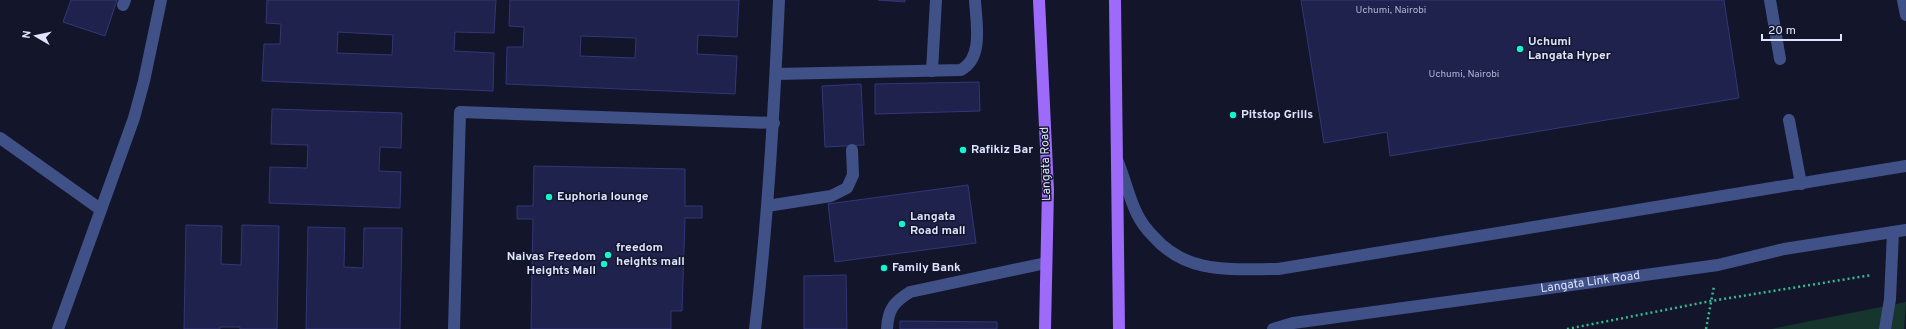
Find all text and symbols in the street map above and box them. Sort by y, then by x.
house number: Uchumi, Nairobi [1356,4,1426,17]
north arrow [16,16,56,56]
scale bar [1762,16,1841,42]
text: 20 m [1768,23,1796,39]
text: N [20,30,35,40]
place label: Uchumi Langata Hyper [1528,34,1611,64]
marker: Uchumi Langata Hyper [1515,44,1525,54]
house number: Uchumi, Nairobi [1429,68,1499,81]
place label: Pitstop Grills [1241,107,1313,123]
marker: Pitstop Grills [1228,110,1238,120]
street label: Langata Road [1037,127,1055,201]
place label: Rafikiz Bar [971,142,1033,158]
marker: Rafikiz Bar [958,145,968,155]
place label: Euphoria lounge [557,189,649,205]
marker: Euphoria lounge [544,192,554,202]
place label: Langata Road mall [910,209,966,239]
marker: Langata Road mall [897,219,907,229]
place label: freedom heights mall [616,240,685,270]
place label: Naivas Freedom Heights Mall [507,249,596,279]
marker: freedom heights mall [603,250,613,260]
marker: Naivas Freedom Heights Mall [599,259,609,269]
place label: Family Bank [892,260,961,276]
marker: Family Bank [879,263,889,273]
street label: Langata Link Road [1540,268,1641,297]

